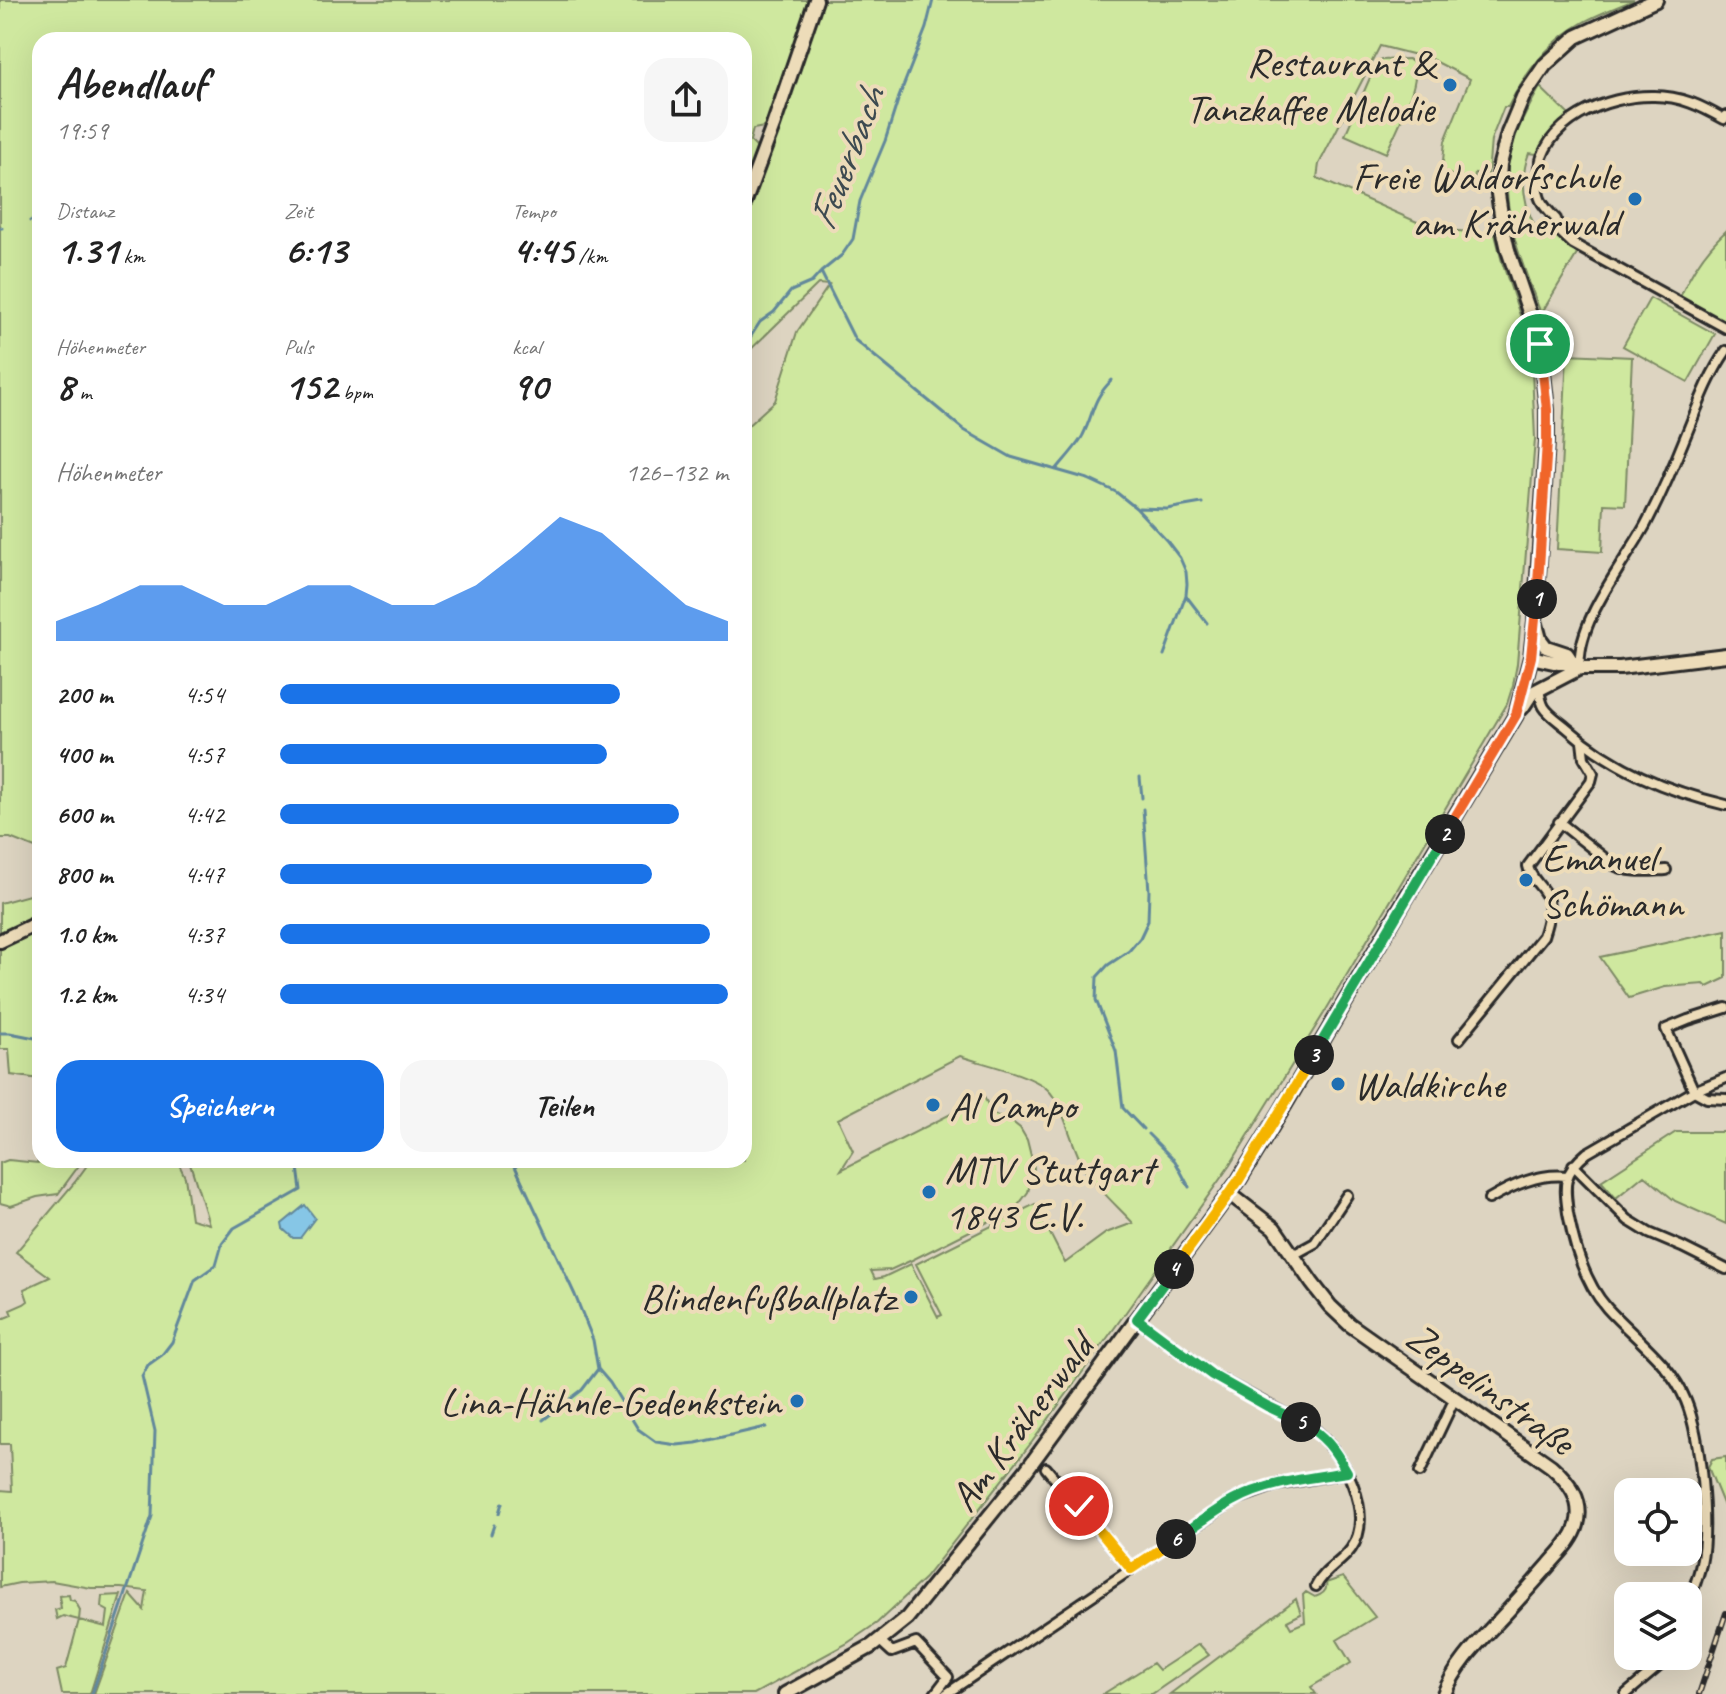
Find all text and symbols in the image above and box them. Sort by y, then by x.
place label: Restaurant & Tanzkaffee Melodie [1186,38,1438,134]
text: Abendlauf [56,56,206,111]
button: share [644,58,728,142]
marker: Restaurant & Tanzkaffee Melodie [1441,76,1459,94]
water label: Feuerbach [795,77,899,237]
text: 19:59 [56,114,108,147]
place label: Freie Waldorfschule am Kräherwald [1353,152,1625,248]
marker: Freie Waldorfschule am Kräherwald [1626,190,1644,208]
text: Distanz [56,197,114,225]
text: Zeit [284,197,313,225]
text: Tempo [512,197,556,225]
text: 1.31 [56,225,118,275]
text: 6:13 [284,225,347,275]
text: 4:45 [512,225,573,275]
text: km [118,242,145,270]
text: /km [573,242,607,270]
pin [1506,310,1574,378]
icon: arrive [1518,322,1562,366]
text: Höhenmeter [56,333,145,361]
text: Puls [284,333,313,361]
text: kcal [512,333,541,361]
text: 8 [56,361,74,411]
text: 152 [284,361,337,411]
text: 90 [512,361,548,411]
text: m [74,378,92,406]
text: bpm [337,378,373,406]
text: Höhenmeter [56,456,161,489]
text: 126–132 m [625,456,728,489]
pin: 1 [1517,579,1557,619]
text: 1 [1532,585,1542,613]
text: 200 m [56,678,112,711]
text: 4:54 [184,678,224,711]
text: 400 m [56,738,112,771]
text: 4:57 [184,738,224,771]
text: 600 m [56,798,113,831]
text: 4:42 [184,798,224,831]
pin: 2 [1425,814,1465,854]
text: 2 [1440,820,1450,848]
place label: Emanuel Schömann [1542,833,1685,929]
text: 800 m [56,858,112,891]
text: 4:47 [184,858,224,891]
marker: Emanuel Schömann [1517,871,1535,889]
text: 1.0 km [56,918,116,951]
text: 4:37 [184,918,224,951]
text: 1.2 km [56,978,116,1011]
text: 4:34 [184,978,224,1011]
pin: 3 [1294,1035,1334,1075]
text: 3 [1309,1041,1319,1069]
button: Speichern [56,1060,384,1152]
button: Teilen [400,1060,728,1152]
place label: Waldkirche [1354,1060,1507,1110]
marker: Waldkirche [1329,1075,1347,1093]
place label: Al Campo [949,1081,1079,1131]
marker: Al Campo [924,1096,942,1114]
place label: MTV Stuttgart 1843 E.V. [945,1145,1160,1241]
marker: MTV Stuttgart 1843 E.V. [920,1183,938,1201]
pin: 4 [1154,1249,1194,1289]
text: 4 [1169,1255,1179,1283]
place label: Blindenfußballplatz [641,1273,899,1323]
marker: Blindenfußballplatz [902,1288,920,1306]
street label: Zeppelinstraße [1397,1311,1587,1468]
street label: Am Kräherwald [939,1319,1108,1521]
place label: Lina-Hähnle-Gedenkstein [440,1377,783,1427]
marker: Lina-Hähnle-Gedenkstein [788,1392,806,1410]
pin: 5 [1281,1402,1321,1442]
text: 5 [1296,1408,1306,1436]
pin [1045,1472,1113,1540]
map controls [1614,1478,1702,1670]
button: locate [1614,1478,1702,1566]
icon: check [1057,1484,1101,1528]
pin: 6 [1156,1519,1196,1559]
text: 6 [1171,1525,1181,1553]
button: layers [1614,1582,1702,1670]

